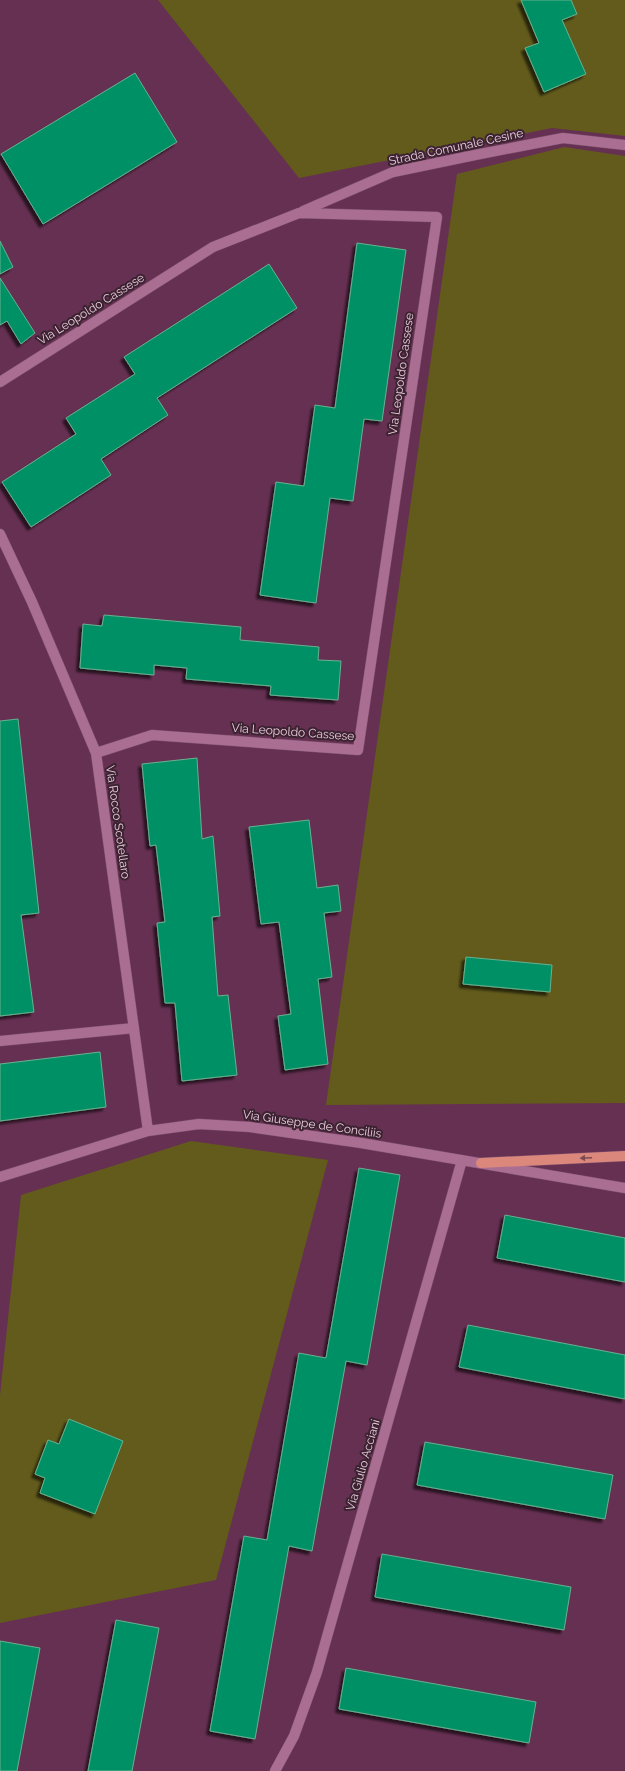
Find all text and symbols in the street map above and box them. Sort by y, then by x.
street label: Strada Comunale Cesine [387,126,525,168]
street label: Via Leopoldo Cassese [35,270,147,348]
street label: Via Leopoldo Cassese [385,312,417,436]
street label: Via Leopoldo Cassese [231,721,355,743]
street label: Via Rocco Scotellaro [103,764,133,880]
street label: Via Giuseppe de Conciliis [242,1107,382,1141]
one-way arrow [580,1155,592,1162]
street label: Via Giulio Acciani [343,1418,383,1512]

